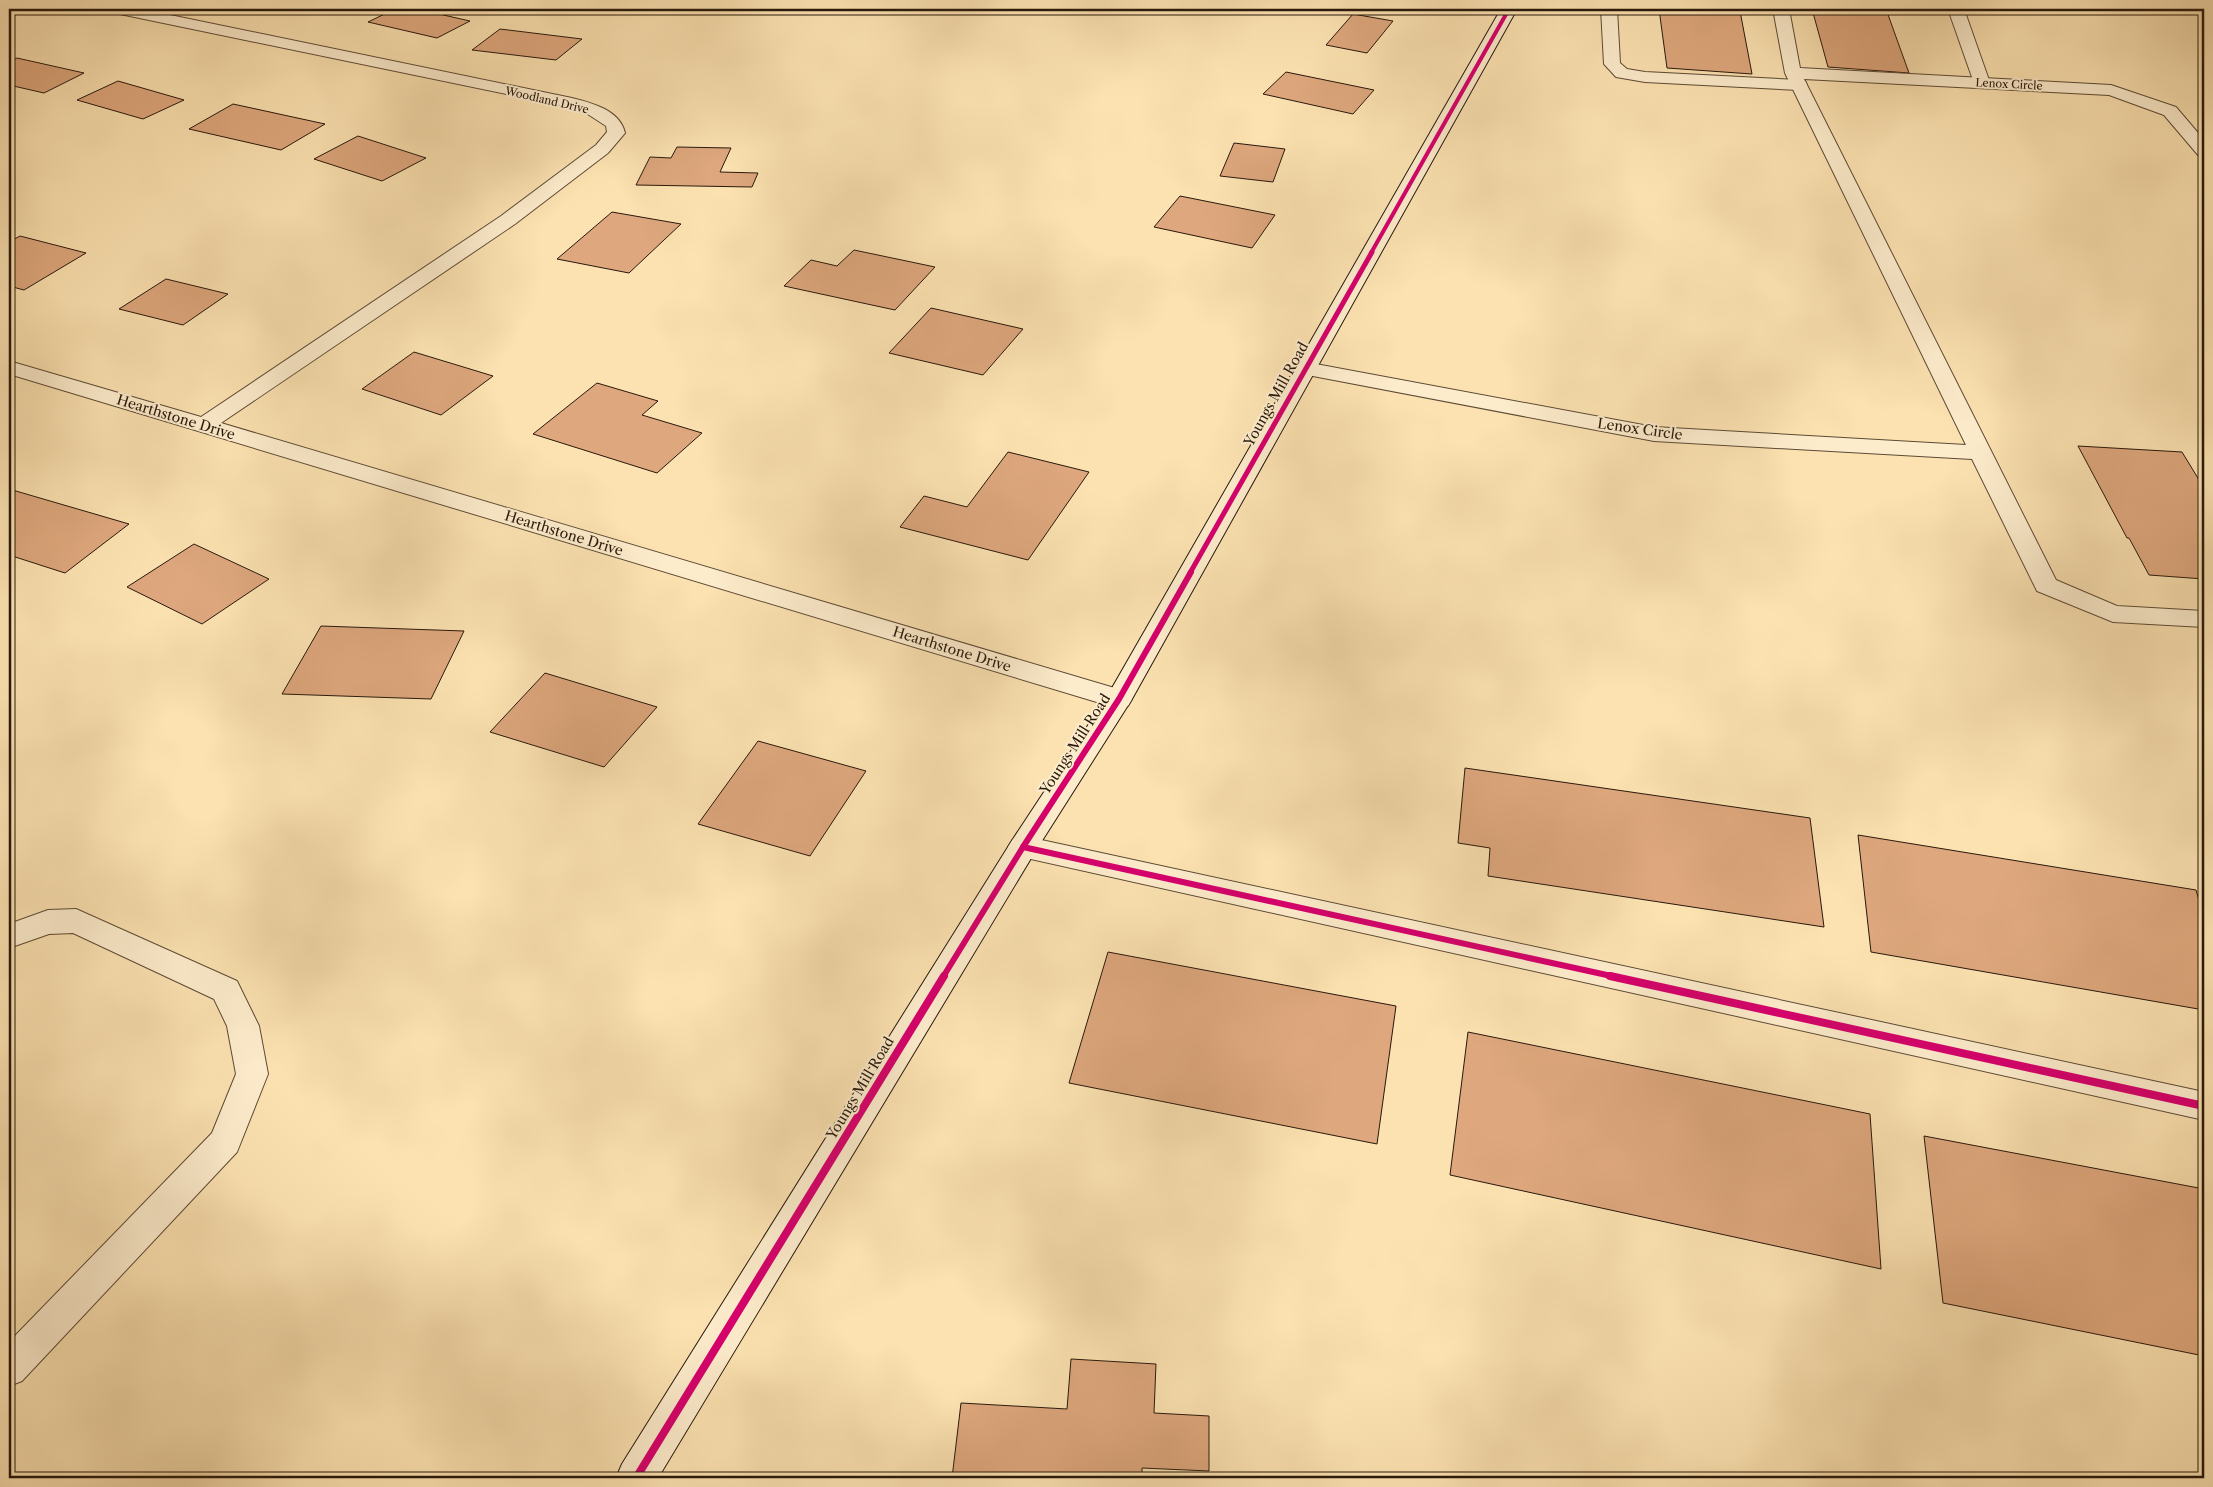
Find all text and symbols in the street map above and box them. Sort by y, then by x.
street label: Lenox Circle [1975,75,2043,93]
street label: Woodland Drive [503,83,590,116]
street label: Youngs Mill Road [1239,338,1312,450]
street label: Hearthstone Drive [115,390,237,444]
street label: Lenox Circle [1596,414,1684,444]
street label: Hearthstone Drive [503,506,625,560]
street label: Hearthstone Drive [891,622,1013,676]
street label: Youngs Mill Road [1035,690,1115,799]
street label: Youngs Mill Road [822,1033,898,1143]

